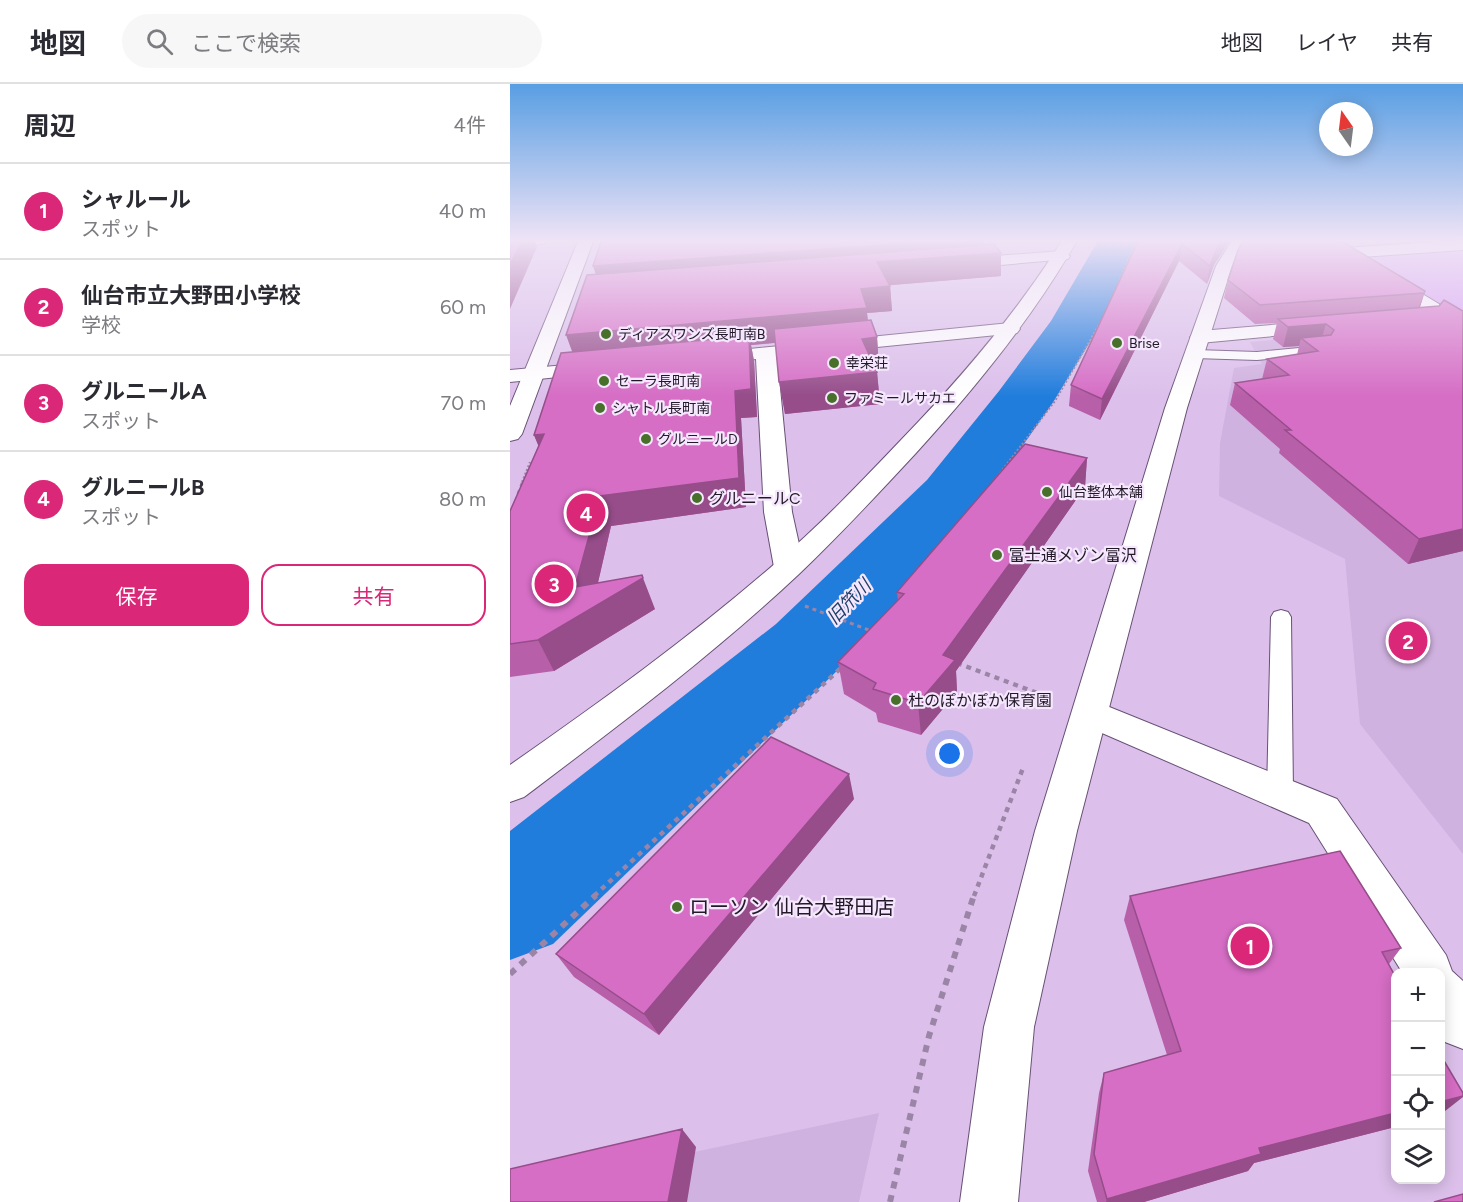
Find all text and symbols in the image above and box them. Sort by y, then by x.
search box [122,14,542,68]
icon: search [143,25,176,58]
text: 地図 [30,26,86,60]
text: ここで検索 [191,30,301,57]
text: 地図 [1221,30,1263,55]
text: レイヤ [1296,30,1358,55]
text: 共有 [1391,30,1433,55]
north arrow [1319,102,1373,156]
text: 周辺 [24,110,76,142]
text: 4件 [454,113,486,137]
text: シャルール [81,186,191,213]
text: 1 [39,199,48,223]
text: 40 m [439,199,486,223]
text: スポット [81,217,161,241]
text: 仙台市立大野田小学校 [81,282,301,309]
text: 2 [38,295,49,319]
text: 60 m [440,295,486,319]
text: 学校 [81,313,121,337]
place label: ディアスワンズ長町南B [618,326,765,343]
marker: ディアスワンズ長町南B [599,327,613,341]
place label: Brise [1129,335,1160,352]
marker: Brise [1110,336,1124,350]
place label: 幸栄荘 [846,355,888,372]
marker: 幸栄荘 [827,356,841,370]
place label: セーラ長町南 [616,373,700,390]
marker: セーラ長町南 [597,374,611,388]
text: グルニールA [81,378,207,405]
place label: ファミールサカエ [844,390,956,407]
text: 3 [38,391,49,415]
text: 70 m [440,391,486,415]
marker: ファミールサカエ [825,391,839,405]
place label: シャトル長町南 [612,400,710,417]
marker: シャトル長町南 [593,401,607,415]
text: スポット [81,409,161,433]
place label: グルニールD [658,431,738,448]
marker: グルニールD [639,432,653,446]
text: グルニールB [81,474,204,501]
place label: 仙台整体本舗 [1059,484,1143,501]
marker: 仙台整体本舗 [1040,485,1054,499]
text: 4 [37,487,50,511]
text: 80 m [439,487,486,511]
place label: グルニールC [709,489,801,508]
pin: 4 [566,490,606,536]
marker: グルニールC [690,491,704,505]
text: スポット [81,505,161,529]
place label: 富士通メゾン富沢 [1009,546,1137,565]
marker: 富士通メゾン富沢 [990,548,1004,562]
pin: 3 [534,562,573,606]
button: 保存 [24,564,249,626]
button: 共有 [261,564,486,626]
water label: 旧笊川 [822,573,877,629]
pin: 2 [1388,618,1428,664]
place label: 杜のぽかぽか保育園 [908,691,1052,710]
marker: 杜のぽかぽか保育園 [889,693,903,707]
your location [935,739,964,768]
place label: ローソン 仙台大野田店 [689,895,894,919]
marker: ローソン 仙台大野田店 [670,900,684,914]
pin: 1 [1230,924,1270,968]
map controls [1391,968,1445,1184]
button: + [1391,968,1445,1022]
button: − [1391,1022,1445,1076]
button: locate [1391,1076,1445,1130]
button: layers [1391,1130,1445,1184]

